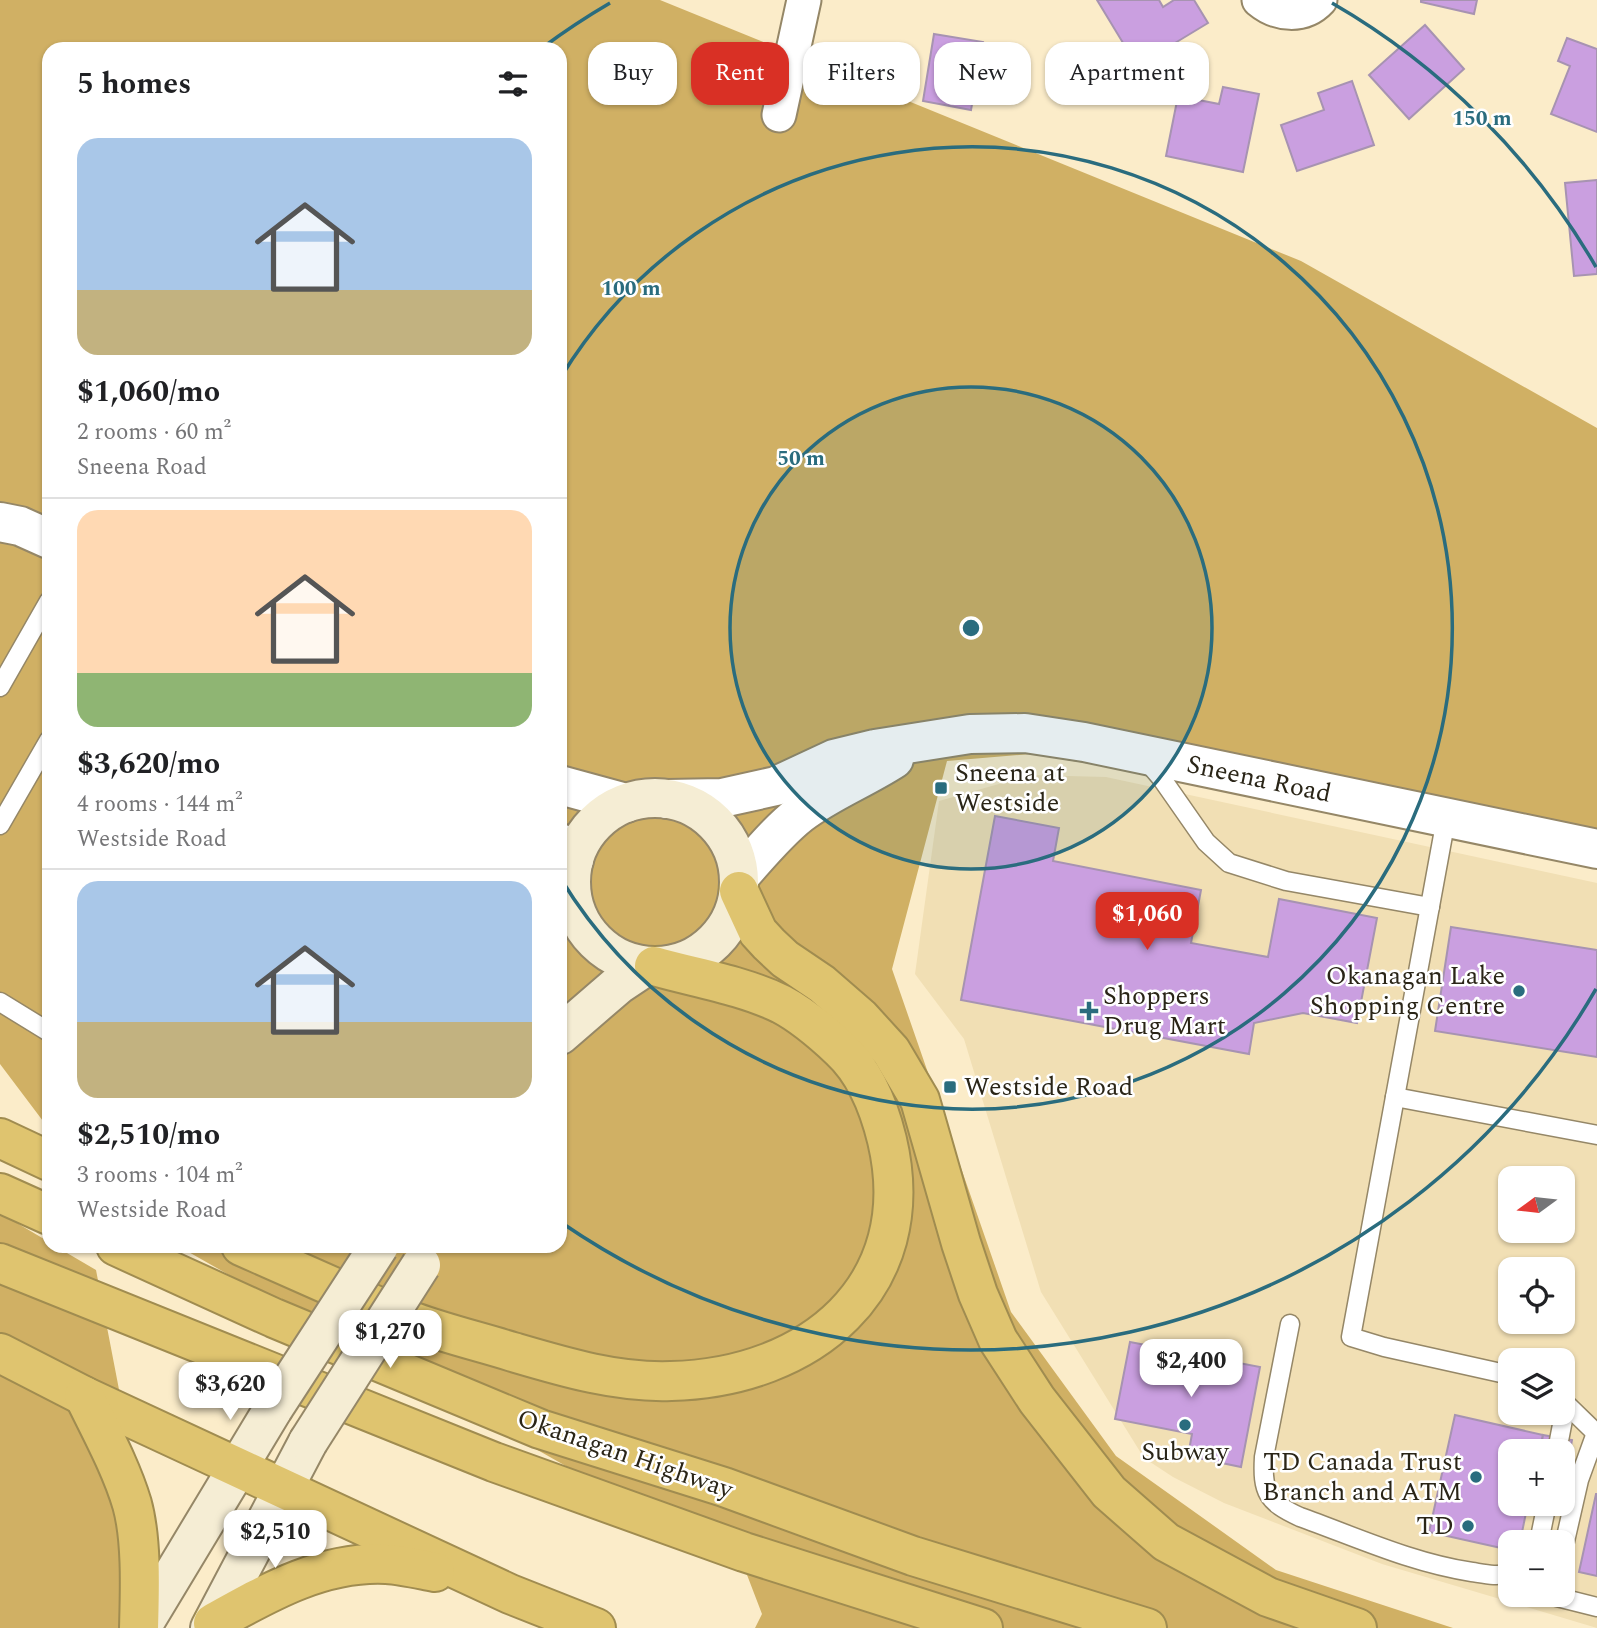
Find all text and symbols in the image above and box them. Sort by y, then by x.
chip: Buy [588,42,677,105]
chip: Rent [691,42,789,105]
chip: Filters [803,42,920,105]
chip: New [934,42,1031,105]
chip: Apartment [1045,42,1209,105]
text: 5 homes [77,61,191,107]
icon: filters [494,65,532,103]
text: 150 m [1452,103,1512,135]
icon: home [242,184,368,310]
text: 100 m [601,273,661,305]
text: $1,060/mo [77,369,220,415]
text: 2 rooms · 60 m² [77,415,231,450]
text: 50 m [777,443,825,475]
text: Sneena Road [77,450,207,485]
icon: home [242,556,368,682]
centre of rings [959,616,983,640]
text: $3,620/mo [77,741,220,787]
street label: Sneena Road [1183,744,1335,814]
place label: Sneena at Westside [955,753,1065,823]
marker: Sneena at Westside [933,780,949,796]
text: 4 rooms · 144 m² [77,787,243,822]
text: Westside Road [77,822,227,857]
pin: $1,060 [1090,892,1204,952]
text: $1,060 [1112,897,1182,932]
icon: home [242,927,368,1053]
place label: Okanagan Lake Shopping Centre [1310,956,1505,1026]
place label: Shoppers Drug Mart [1103,976,1226,1046]
marker: Okanagan Lake Shopping Centre [1511,983,1527,999]
marker: Shoppers Drug Mart [1081,1003,1097,1019]
place label: Westside Road [964,1067,1133,1107]
marker: Westside Road [942,1079,958,1095]
text: $2,510/mo [77,1112,220,1158]
text: 3 rooms · 104 m² [77,1158,243,1193]
north arrow [1498,1166,1575,1242]
map controls [1498,1166,1575,1607]
text: Westside Road [77,1193,227,1228]
button: locate [1498,1257,1575,1334]
pin: $1,270 [333,1310,447,1370]
text: $1,270 [355,1315,425,1350]
pin: $2,400 [1134,1340,1248,1399]
text: $2,400 [1156,1344,1226,1379]
button: layers [1498,1348,1575,1425]
pin: $3,620 [173,1362,287,1422]
text: $3,620 [195,1367,265,1402]
street label: Okanagan Highway [511,1398,740,1510]
marker: Subway [1177,1417,1193,1433]
place label: Subway [1141,1432,1230,1472]
button: + [1498,1439,1575,1516]
place label: TD Canada Trust Branch and ATM [1262,1442,1462,1512]
marker: TD Canada Trust Branch and ATM [1468,1469,1484,1485]
place label: TD [1416,1506,1454,1546]
pin: $2,510 [218,1510,332,1570]
text: $2,510 [240,1515,310,1550]
marker: TD [1460,1518,1476,1534]
button: − [1498,1530,1575,1607]

